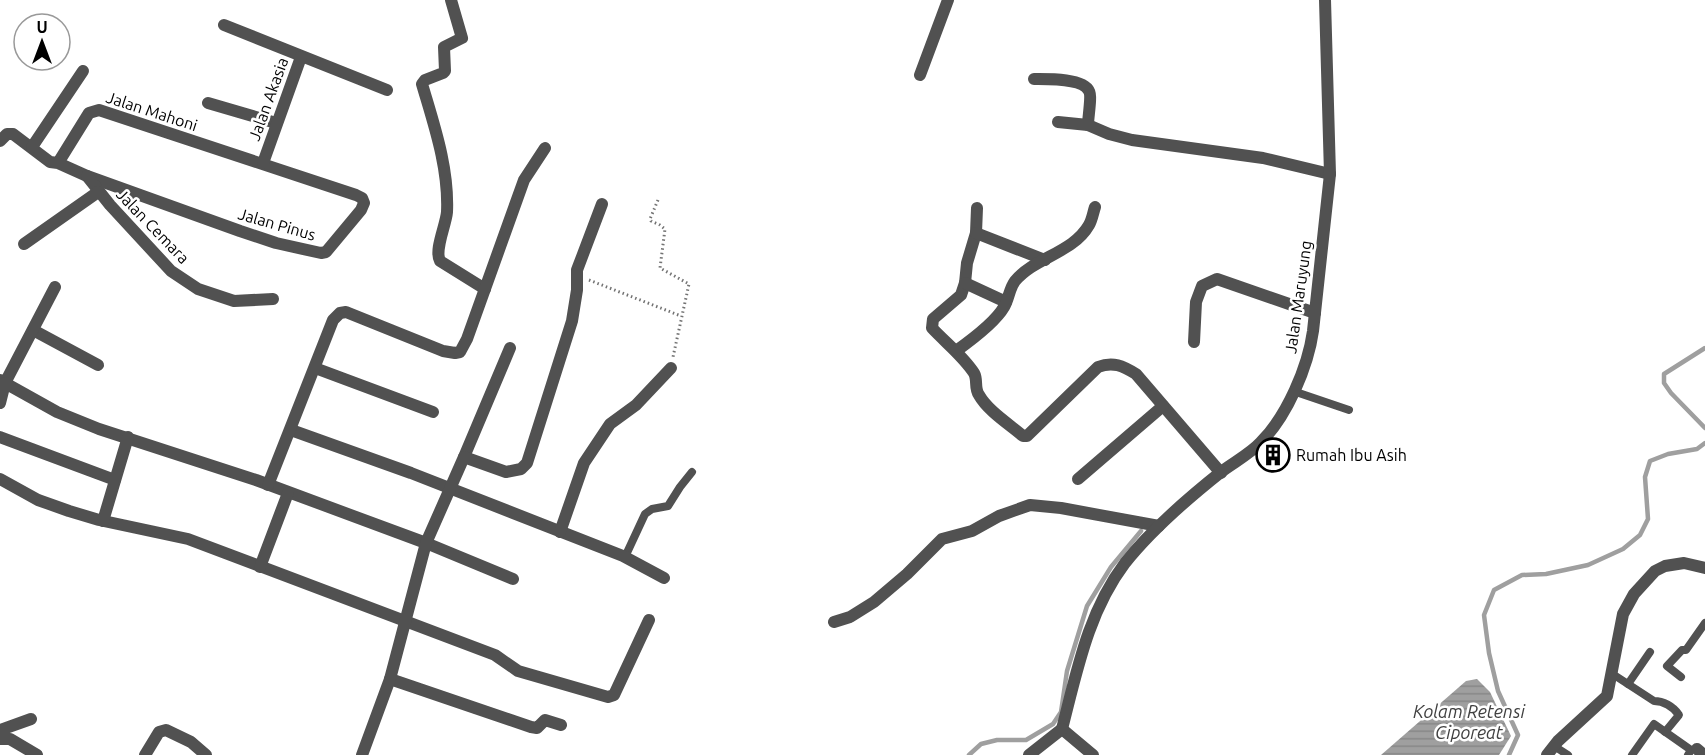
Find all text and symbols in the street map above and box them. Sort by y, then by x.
north arrow [12,12,72,72]
text: U [36,18,48,36]
street label: Jalan Akasia [245,55,291,143]
street label: Jalan Mahoni [104,88,200,134]
street label: Jalan Cemara [113,185,193,267]
street label: Jalan Pinus [236,204,318,244]
street label: Jalan Maruyung [1281,239,1315,355]
building icon: Rumah Ibu Asih [1255,437,1291,473]
place label: Rumah Ibu Asih [1296,446,1407,464]
water label: Kolam Retensi Ciporeat [1413,701,1525,742]

